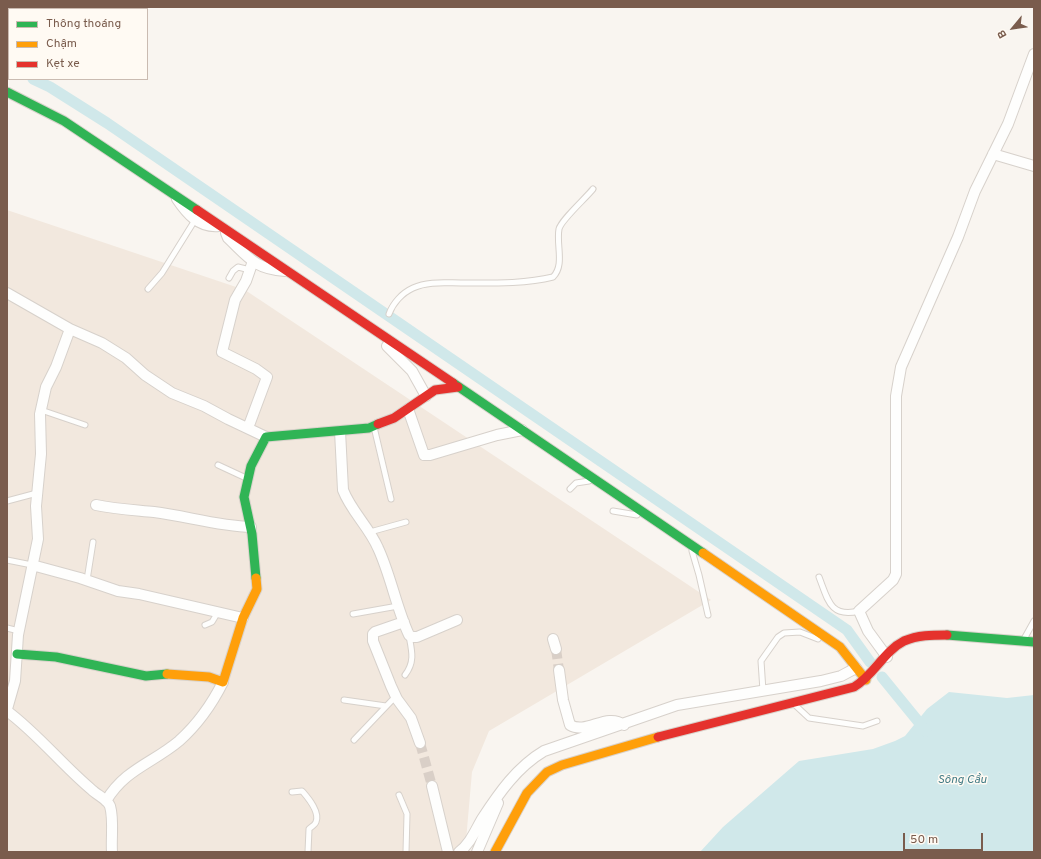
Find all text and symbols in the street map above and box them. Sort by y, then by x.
legend [8,8,148,80]
north arrow [993,8,1033,48]
text: Thông thoáng [46,16,121,32]
text: B [995,27,1010,41]
text: Chậm [46,36,77,52]
text: Kẹt xe [46,56,80,72]
water label: Sông Cầu [937,774,987,788]
scale bar [905,825,985,851]
text: 50 m [910,832,938,848]

